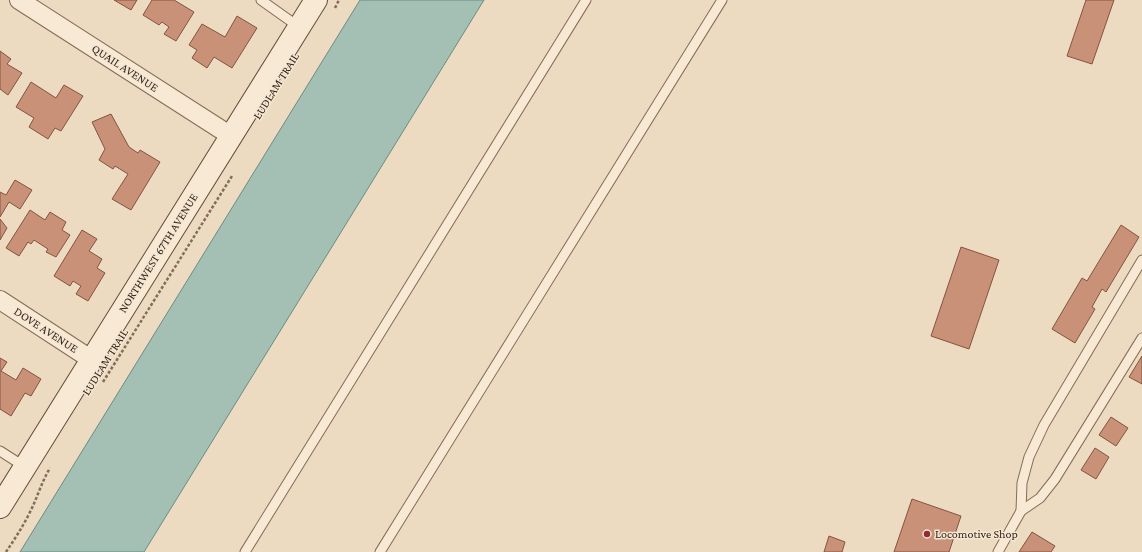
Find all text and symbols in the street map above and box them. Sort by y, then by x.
street label: QUAIL AVENUE [89,41,161,95]
street label: LUDLAM TRAIL [250,50,302,122]
street label: NORTHWEST 67TH AVENUE [115,190,201,315]
street label: DOVE AVENUE [11,304,81,356]
street label: LUDLAM TRAIL [79,326,131,398]
place label: Locomotive Shop [935,527,1018,541]
marker: Locomotive Shop [922,529,932,539]

